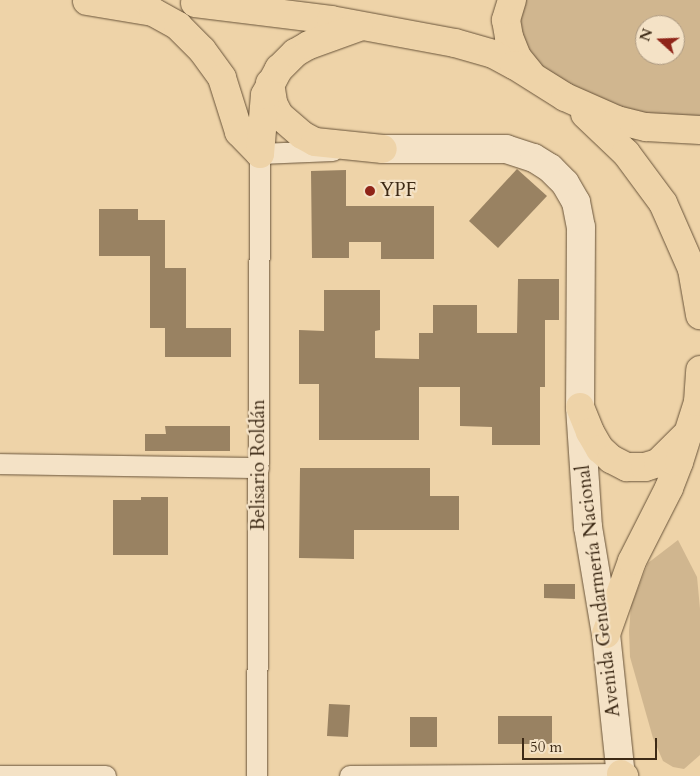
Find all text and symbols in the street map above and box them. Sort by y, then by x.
north arrow [635,15,685,65]
text: N [635,26,657,44]
place label: YPF [380,180,416,202]
marker: YPF [364,185,376,197]
street label: Belisario Roldán [248,399,270,531]
street label: Avenida Gendarmería Nacional [572,464,626,718]
scale bar [525,728,660,760]
text: 50 m [530,737,562,757]

